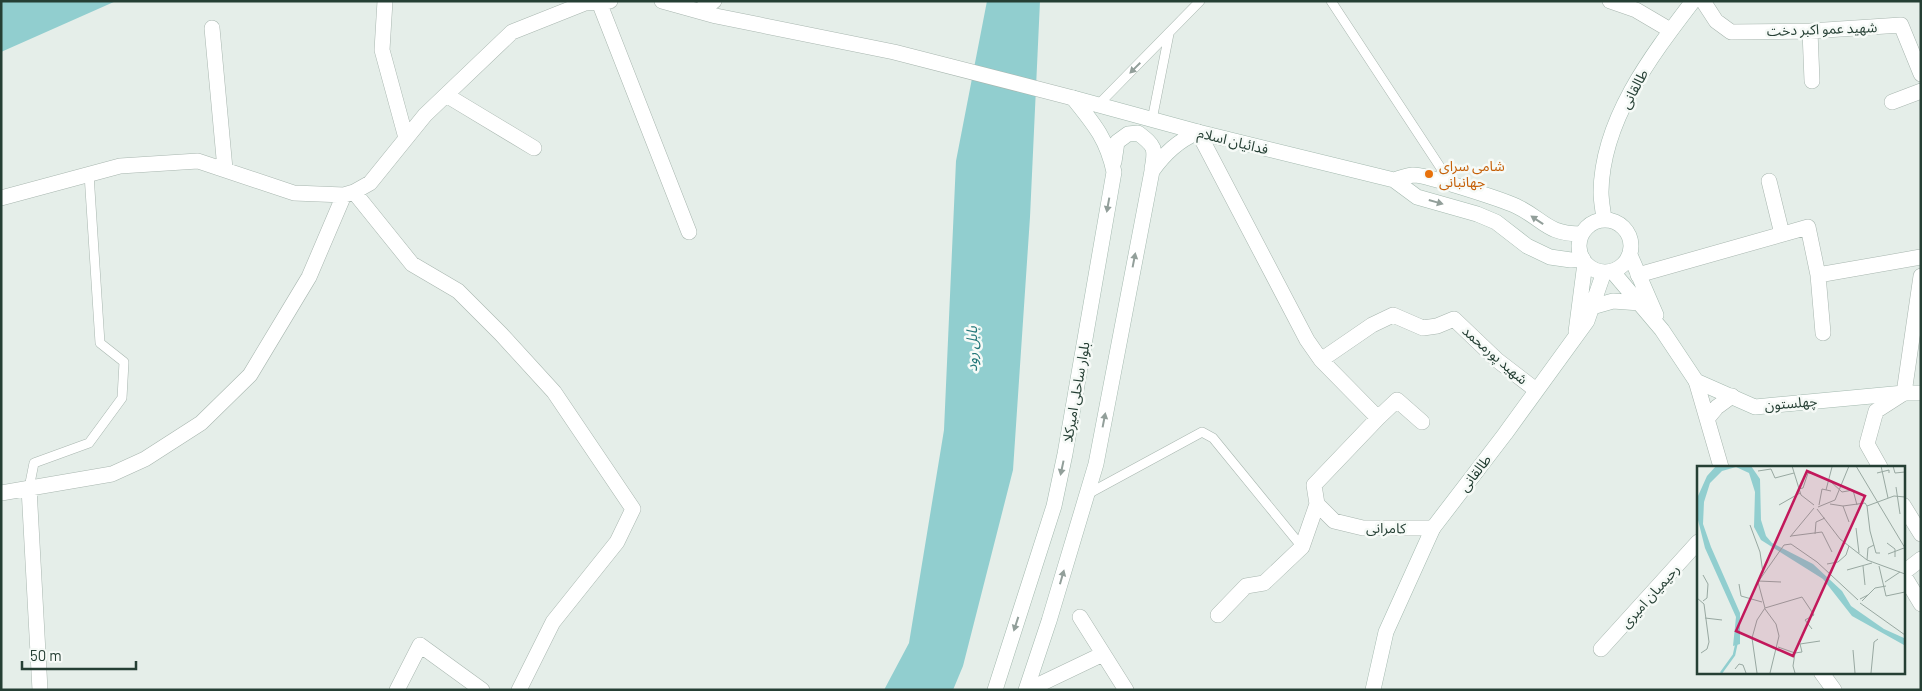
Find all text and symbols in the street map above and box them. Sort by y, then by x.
street label: شهید عمو اکبر دخت [1766,18,1878,40]
one-way arrow [1129,62,1141,74]
street label: طالقانی [1616,66,1652,112]
street label: فدائیان اسلام [1195,124,1270,160]
place label: شامی سرای جهانبانی [1439,157,1505,191]
marker: شامی سرای جهانبانی [1423,168,1435,180]
one-way arrow [1104,197,1112,213]
one-way arrow [1429,199,1444,207]
one-way arrow [1530,215,1544,225]
one-way arrow [1131,252,1139,268]
street label: شهید پورمحمد [1458,322,1531,389]
water label: بابل رود [962,325,981,372]
street label: بلوار ساحلی امیرکلا [1058,340,1094,444]
street label: چهلستون [1764,392,1818,415]
one-way arrow [1100,412,1108,428]
street label: طالقانی [1455,451,1495,495]
one-way arrow [1058,461,1066,476]
inset map [1697,466,1904,674]
street label: کامرانی [1366,519,1406,537]
street label: رحیمیان امیری [1617,560,1683,632]
one-way arrow [1059,569,1067,584]
one-way arrow [1012,617,1020,632]
scale bar [22,638,136,670]
text: 50 m [30,646,62,664]

